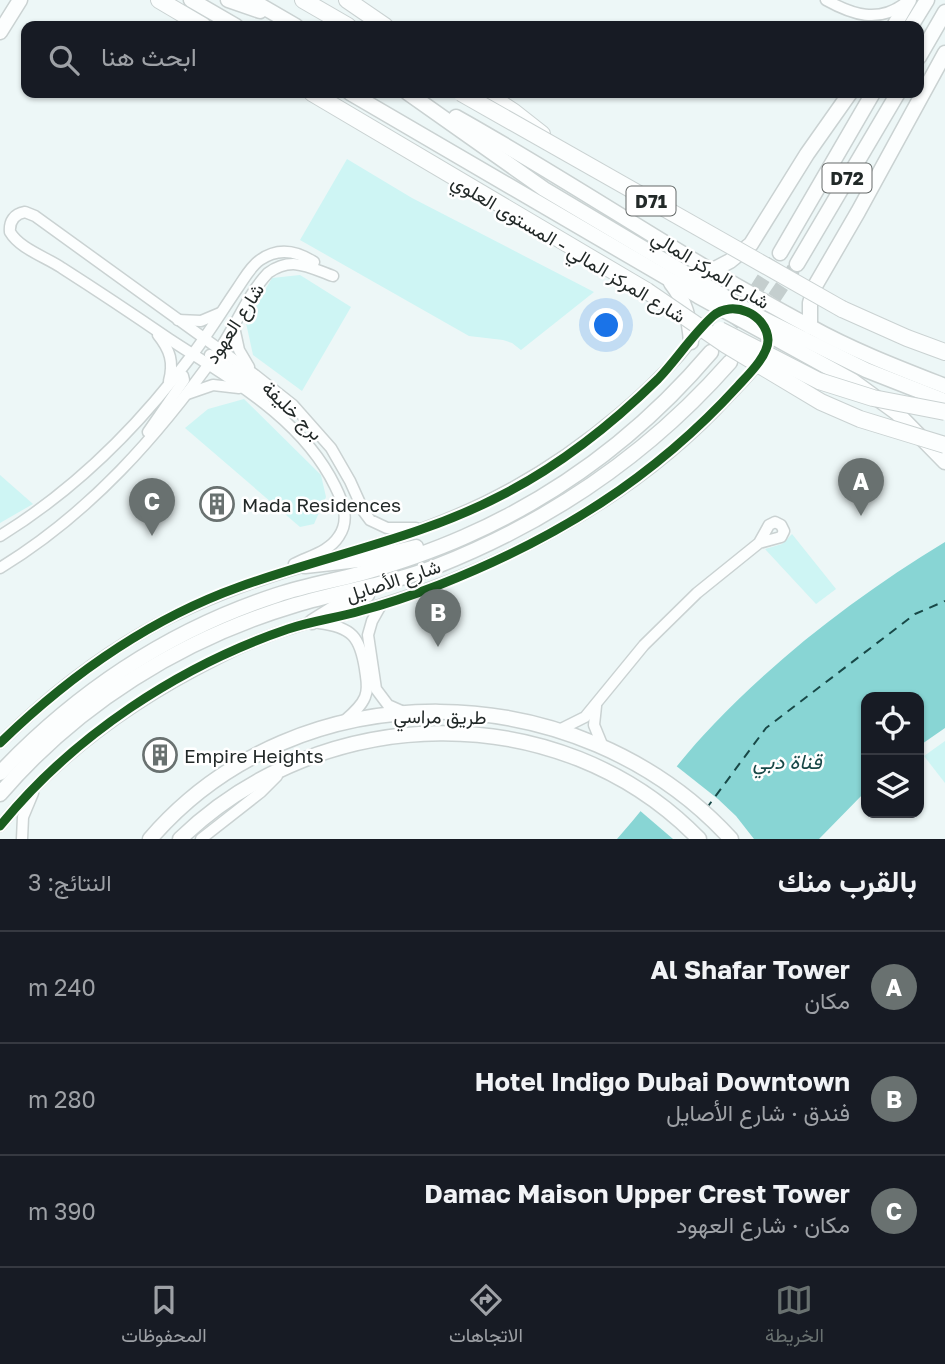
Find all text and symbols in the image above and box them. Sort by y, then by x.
search box [21,21,924,98]
icon: search [45,41,83,79]
text: ابحث هنا [101,41,197,72]
road number: D72 [822,163,872,192]
street label: شارع المركز المالي - المستوى العلوي [445,169,690,331]
road number: D71 [626,186,676,216]
street label: شارع المركز المالي [645,225,774,317]
street label: شارع العهود [200,279,270,368]
your location [589,308,623,342]
street label: برج خليفة [257,376,328,446]
pin: A [838,458,884,516]
pin: C [129,478,175,536]
building icon: Mada Residences [198,485,236,523]
place label: Mada Residences [242,493,401,516]
street label: شارع الأصايل [343,554,444,608]
pin: B [415,589,461,647]
map controls [861,692,924,818]
button: locate [861,692,924,755]
street label: طريق مراسي [393,704,487,733]
building icon: Empire Heights [141,736,179,774]
place label: Empire Heights [184,744,324,767]
water label: قناة دبي [752,748,824,779]
button: layers [861,755,924,818]
text: بالقرب منك [778,863,917,899]
text: النتائج: 3 [28,868,112,896]
text: Al Shafar Tower [650,954,850,985]
text: 240 m [28,973,96,1001]
text: A [886,973,902,1001]
text: مكان [804,986,850,1014]
text: Hotel Indigo Dubai Downtown [475,1066,850,1097]
text: 280 m [28,1085,96,1113]
text: B [886,1085,902,1113]
text: فندق · شارع الأصايل [666,1098,850,1126]
text: Damac Maison Upper Crest Tower [424,1178,850,1209]
text: 390 m [28,1197,96,1225]
text: C [886,1197,902,1225]
text: مكان · شارع العهود [676,1210,850,1238]
tab: المحفوظات [121,1281,207,1352]
tab: الاتجاهات [449,1281,523,1352]
tab: الخريطة [765,1281,824,1352]

